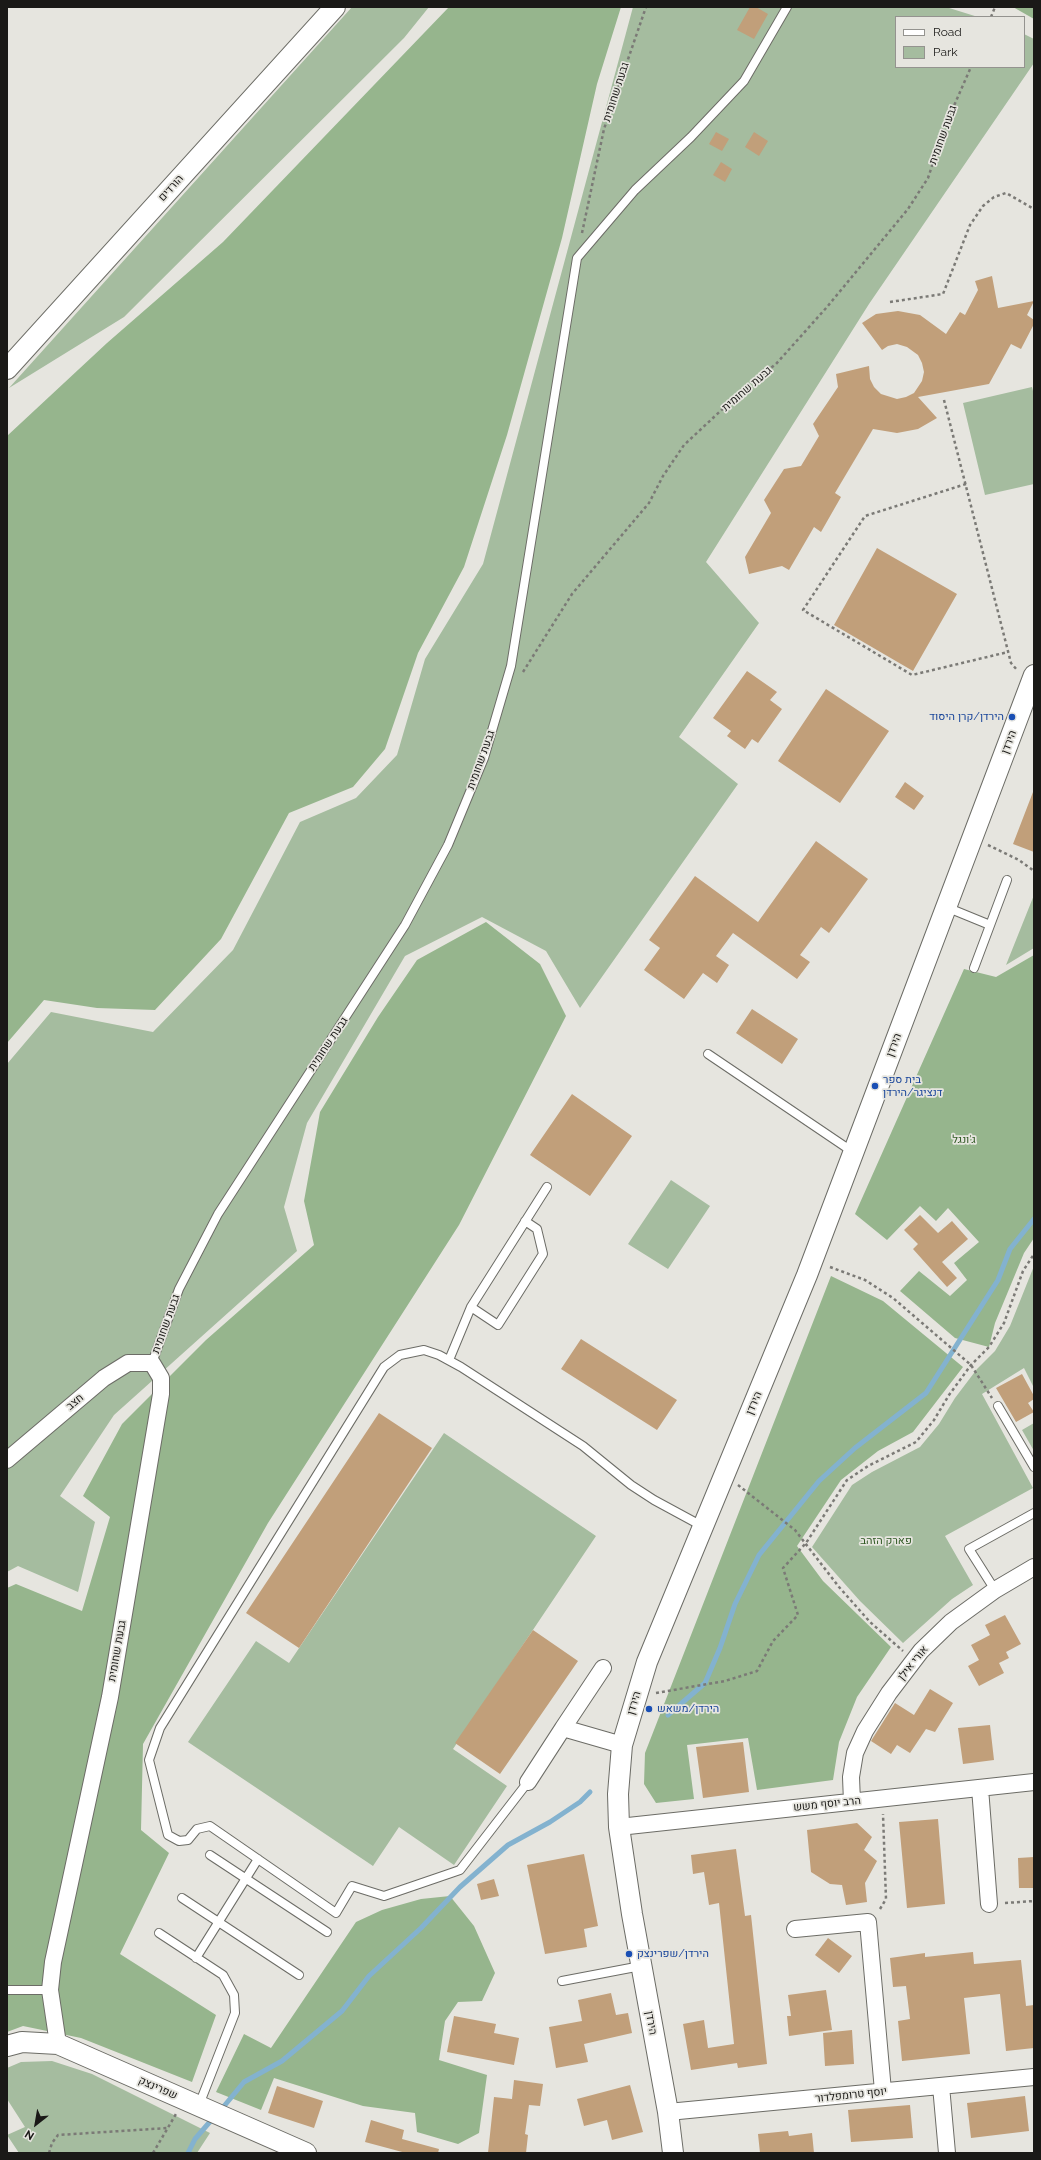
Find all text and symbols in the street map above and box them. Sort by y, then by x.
legend [895,16,1025,68]
text: Road [933,25,962,39]
text: Park [933,45,958,59]
street label: גבעת שחומית [600,61,632,123]
street label: גבעת שחומית [926,104,960,166]
street label: הורדים [156,172,186,204]
street label: גבעת שחומית [719,364,775,414]
place label: הירדן/קרן היסוד [929,710,1004,724]
marker: הירדן/קרן היסוד [1007,712,1017,722]
street label: הירדן [999,728,1019,756]
street label: גבעת שחומית [464,729,498,791]
street label: גבעת שחומית [305,1015,351,1073]
street label: הירדן [884,1031,904,1059]
place label: בית ספר דנציגר/הירדן [883,1073,942,1099]
marker: בית ספר דנציגר/הירדן [870,1081,880,1091]
park label: ג'ונגל [952,1133,976,1147]
street label: גבעת שחומית [149,1293,183,1355]
street label: הירדן [743,1389,765,1417]
street label: חצב [64,1391,86,1413]
park label: פארק הזהב [860,1534,912,1548]
street label: גבעת שחומית [105,1619,129,1683]
street label: אורי אילן [895,1643,931,1683]
street label: הירדן [624,1690,644,1716]
place label: הירדן/משאש [657,1702,719,1716]
marker: הירדן/משאש [644,1704,654,1714]
street label: הרב יוסף משש [793,1794,861,1814]
place label: הירדן/שפרינצק [637,1947,709,1961]
marker: הירדן/שפרינצק [624,1949,634,1959]
street label: הירדן [642,2010,660,2036]
street label: שפרינצק [137,2074,179,2102]
street label: יוסף טרומפלדור [814,2085,888,2105]
north arrow [16,2104,56,2144]
text: N [23,2127,37,2142]

